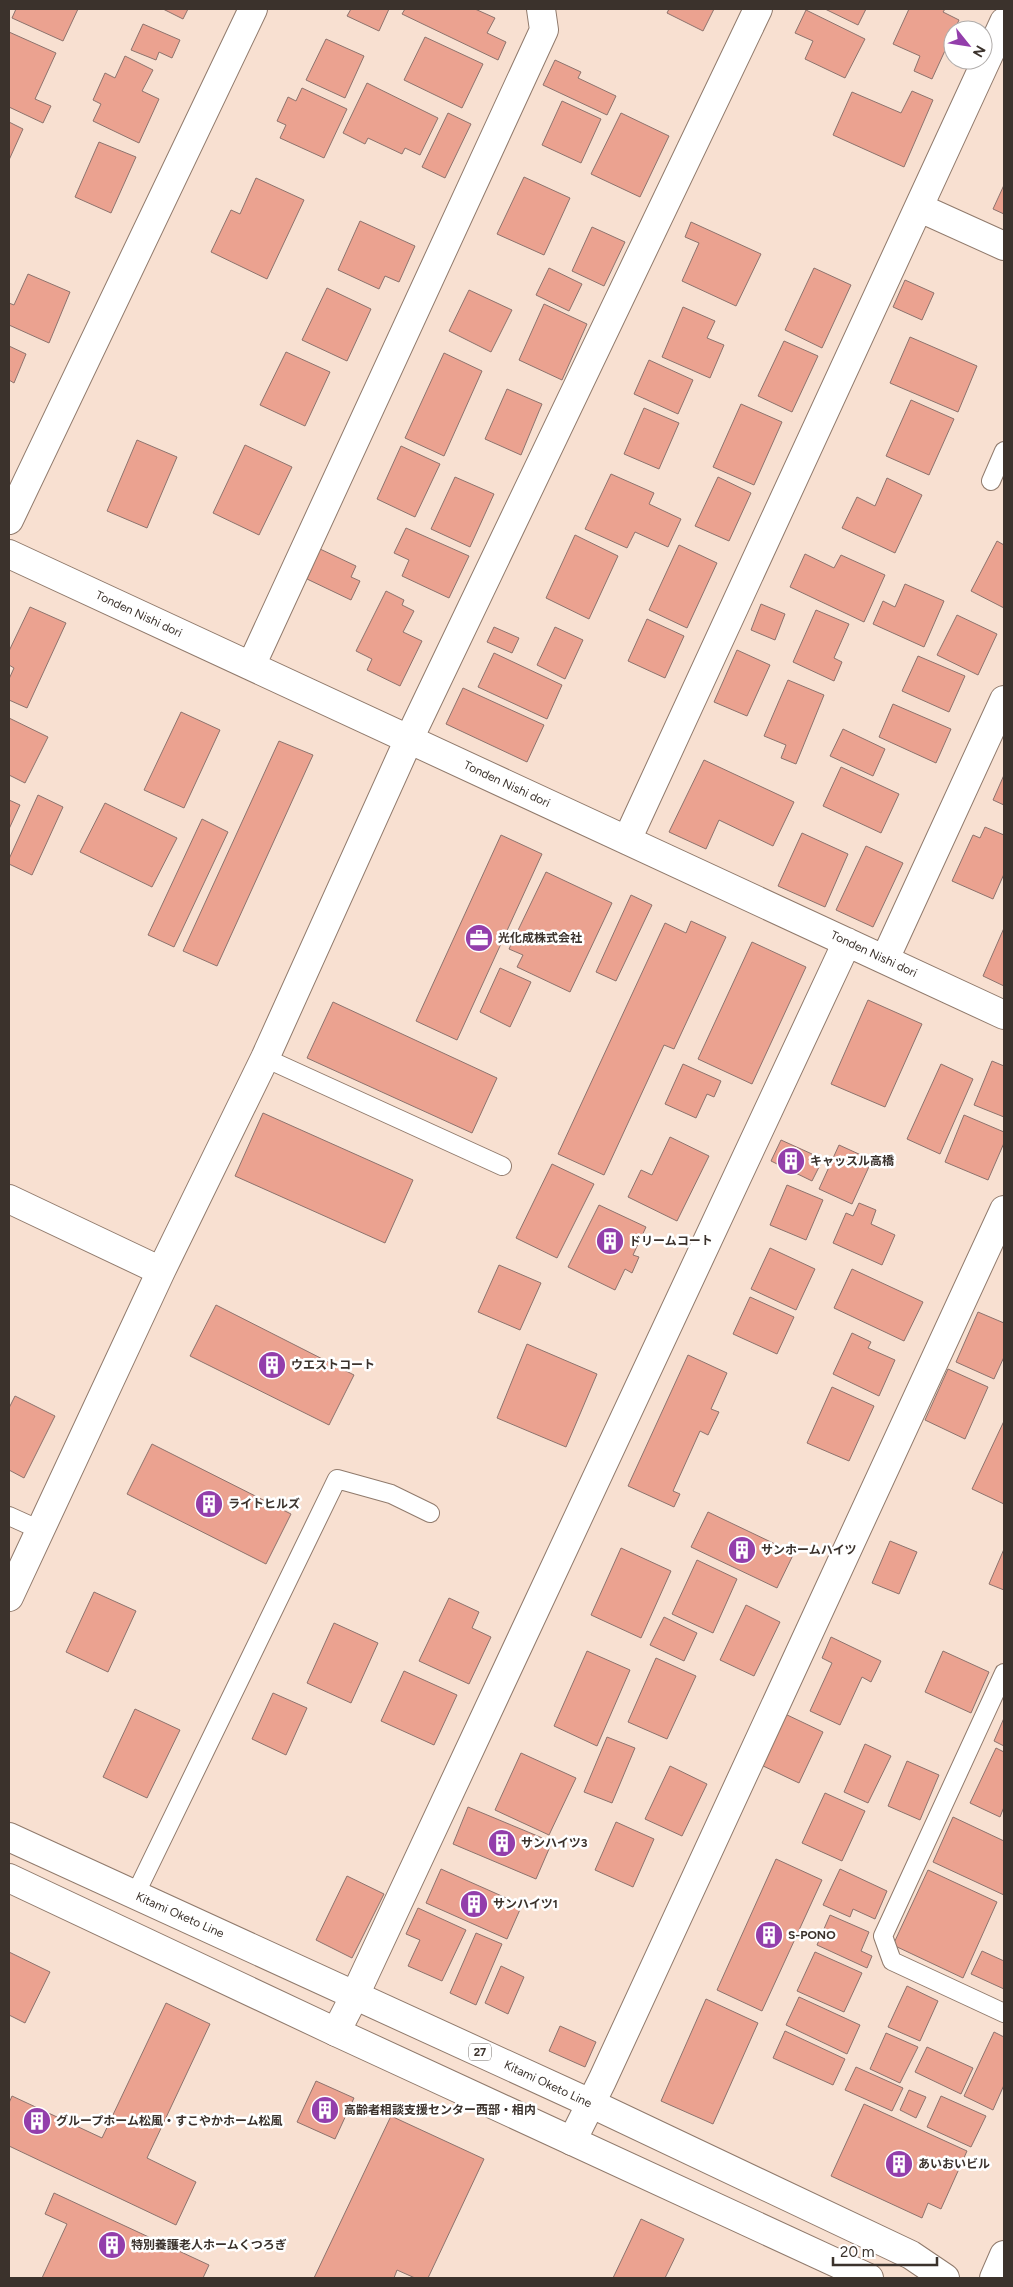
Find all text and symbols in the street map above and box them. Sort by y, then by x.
north arrow [943,20,993,70]
text: N [969,42,989,60]
street label: Tonden Nishi dori [94,588,184,640]
street label: Tonden Nishi dori [462,758,552,810]
office icon: 光化成株式会社 [464,923,494,953]
street label: Tonden Nishi dori [829,928,919,980]
place label: 光化成株式会社 [498,931,582,945]
building icon: キャッスル高橋 [776,1146,806,1176]
place label: キャッスル高橋 [810,1154,895,1168]
building icon: ドリームコート [595,1226,625,1256]
place label: ドリームコート [629,1234,713,1248]
building icon: ウエストコート [257,1350,287,1380]
place label: ウエストコート [291,1358,375,1372]
building icon: ライトヒルズ [194,1489,224,1519]
place label: ライトヒルズ [228,1497,300,1511]
building icon: サンホームハイツ [727,1535,757,1565]
place label: サンホームハイツ [761,1543,856,1557]
building icon: サンハイツ3 [487,1828,517,1858]
place label: サンハイツ3 [521,1836,588,1850]
street label: Kitami Oketo Line [134,1889,227,1941]
building icon: サンハイツ1 [459,1889,489,1919]
place label: サンハイツ1 [493,1897,558,1911]
building icon: S-PONO [754,1920,784,1950]
place label: S-PONO [788,1928,836,1942]
road number: 27 [469,2044,491,2060]
street label: Kitami Oketo Line [502,2058,594,2111]
building icon: 高齢者相談支援センター西部・相内 [310,2095,340,2125]
place label: 高齢者相談支援センター西部・相内 [344,2103,536,2117]
building icon: グループホーム松風・すこやかホーム松風 [22,2106,52,2136]
place label: グループホーム松風・すこやかホーム松風 [56,2114,283,2128]
building icon: あいおいビル [884,2149,914,2179]
place label: あいおいビル [918,2157,990,2171]
building icon: 特別養護老人ホームくつろぎ [97,2230,127,2260]
scale bar [833,2234,937,2266]
place label: 特別養護老人ホームくつろぎ [131,2238,287,2252]
text: 20 m [840,2243,874,2261]

